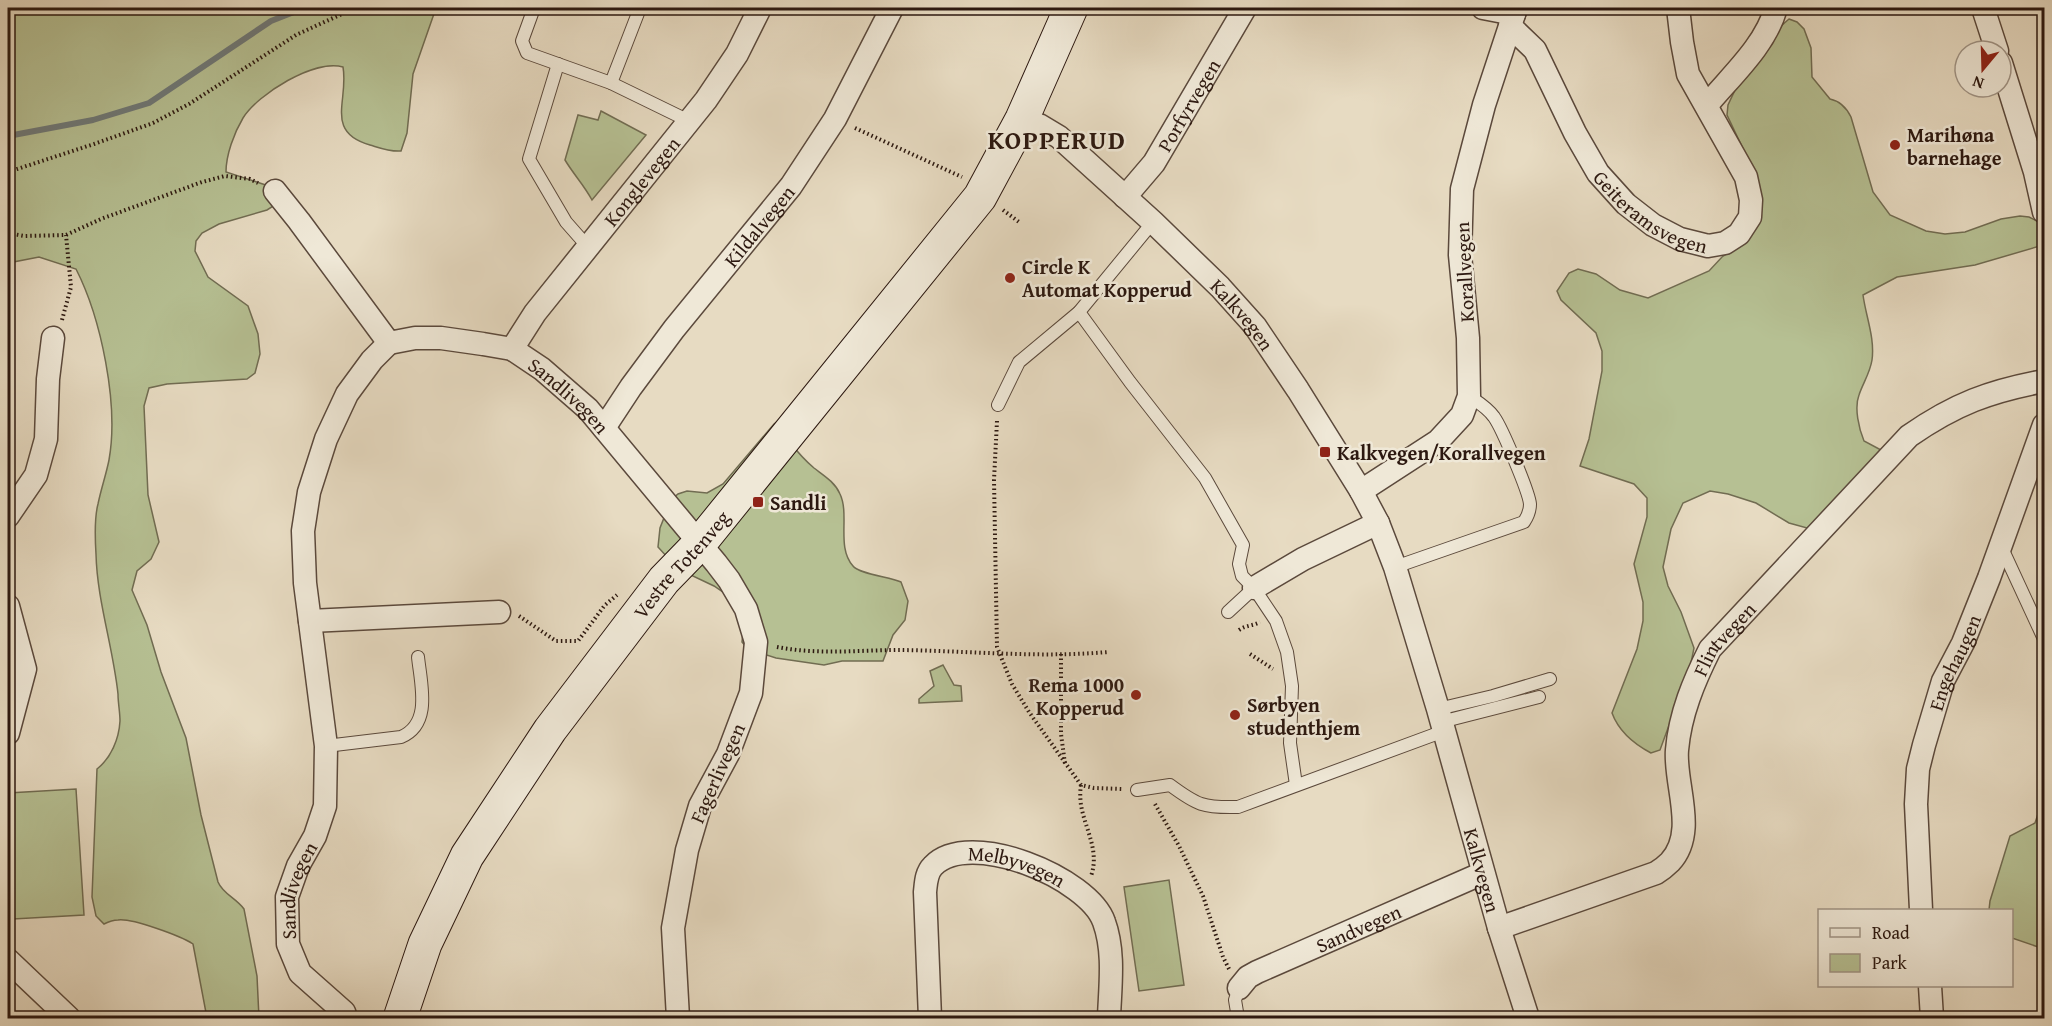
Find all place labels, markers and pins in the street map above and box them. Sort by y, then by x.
place label: Marihøna barnehage [1907,120,2002,172]
marker: Marihøna barnehage [1888,138,1902,152]
place label: Circle K Automat Kopperud [1022,252,1192,304]
marker: Circle K Automat Kopperud [1003,271,1017,285]
place label: Kalkvegen/Korallvegen [1337,438,1546,467]
marker: Kalkvegen/Korallvegen [1318,445,1332,459]
place label: Sandli [770,488,826,517]
marker: Sandli [751,495,765,509]
place label: Rema 1000 Kopperud [1029,670,1125,722]
marker: Rema 1000 Kopperud [1129,688,1143,702]
place label: Sørbyen studenthjem [1247,690,1360,742]
marker: Sørbyen studenthjem [1228,708,1242,722]

